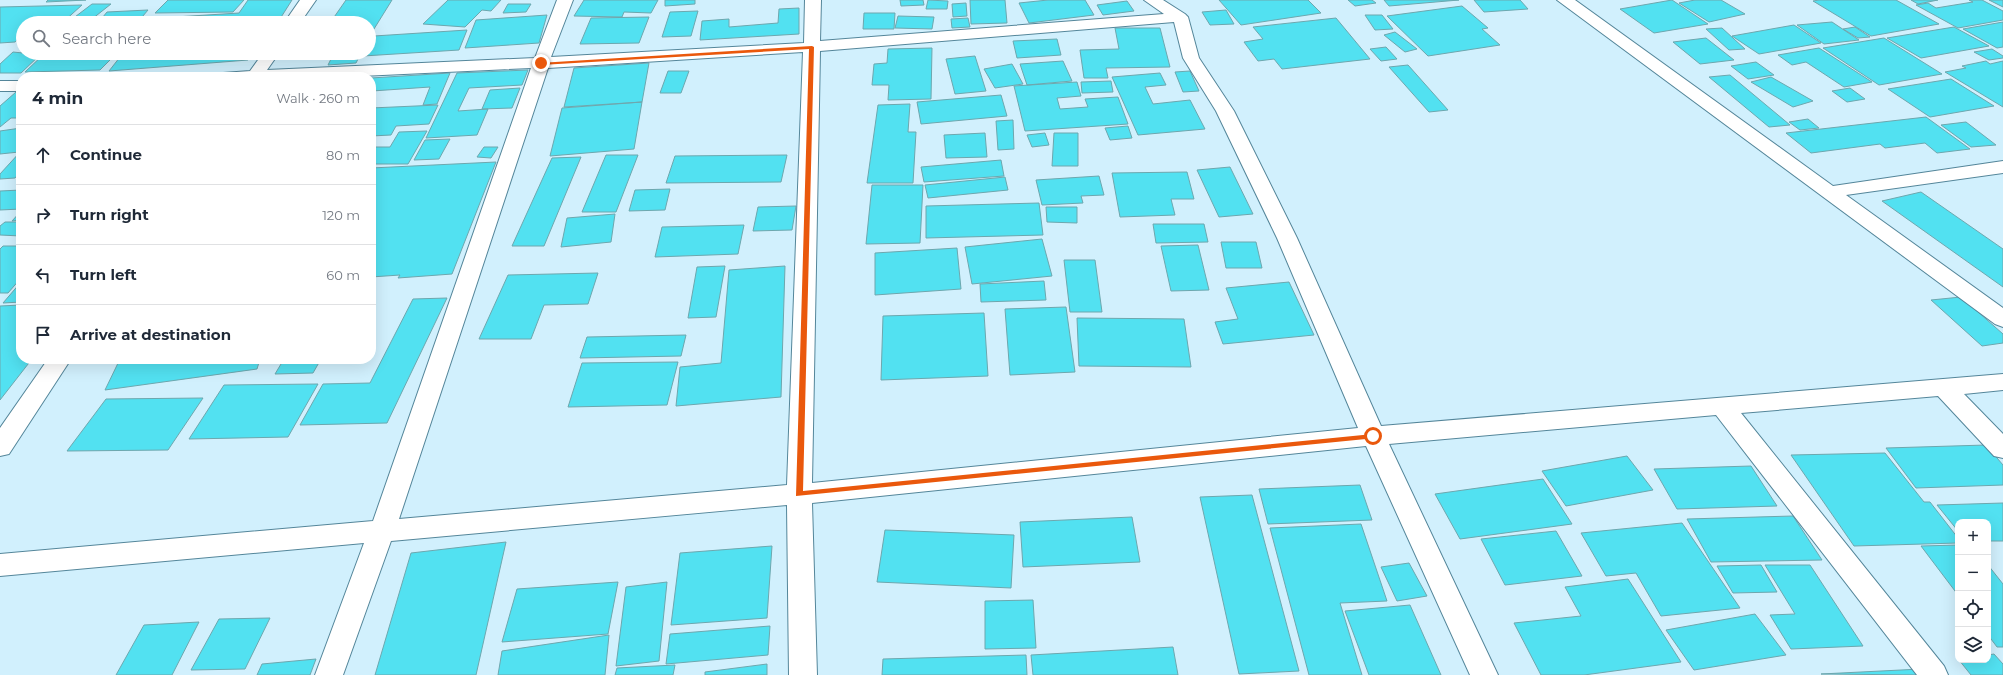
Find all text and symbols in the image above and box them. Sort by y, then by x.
search box [16,16,376,60]
icon: search [30,27,52,49]
text: Search here [62,29,151,48]
route end [532,54,550,72]
text: 4 min [32,88,83,108]
text: Walk · 260 m [276,90,360,106]
icon: ahead [32,144,54,166]
text: Continue [70,145,142,164]
text: 80 m [326,147,360,163]
icon: right [32,204,54,226]
text: Turn right [70,205,149,224]
text: 120 m [322,207,360,223]
icon: left [32,264,54,286]
text: Turn left [70,265,137,284]
text: 60 m [326,267,360,283]
icon: arrive [32,324,54,346]
text: Arrive at destination [70,325,231,344]
route start [1364,427,1382,445]
map controls [1955,519,1991,663]
button: + [1955,519,1991,555]
button: − [1955,555,1991,591]
button: locate [1955,591,1991,627]
button: layers [1955,627,1991,663]

